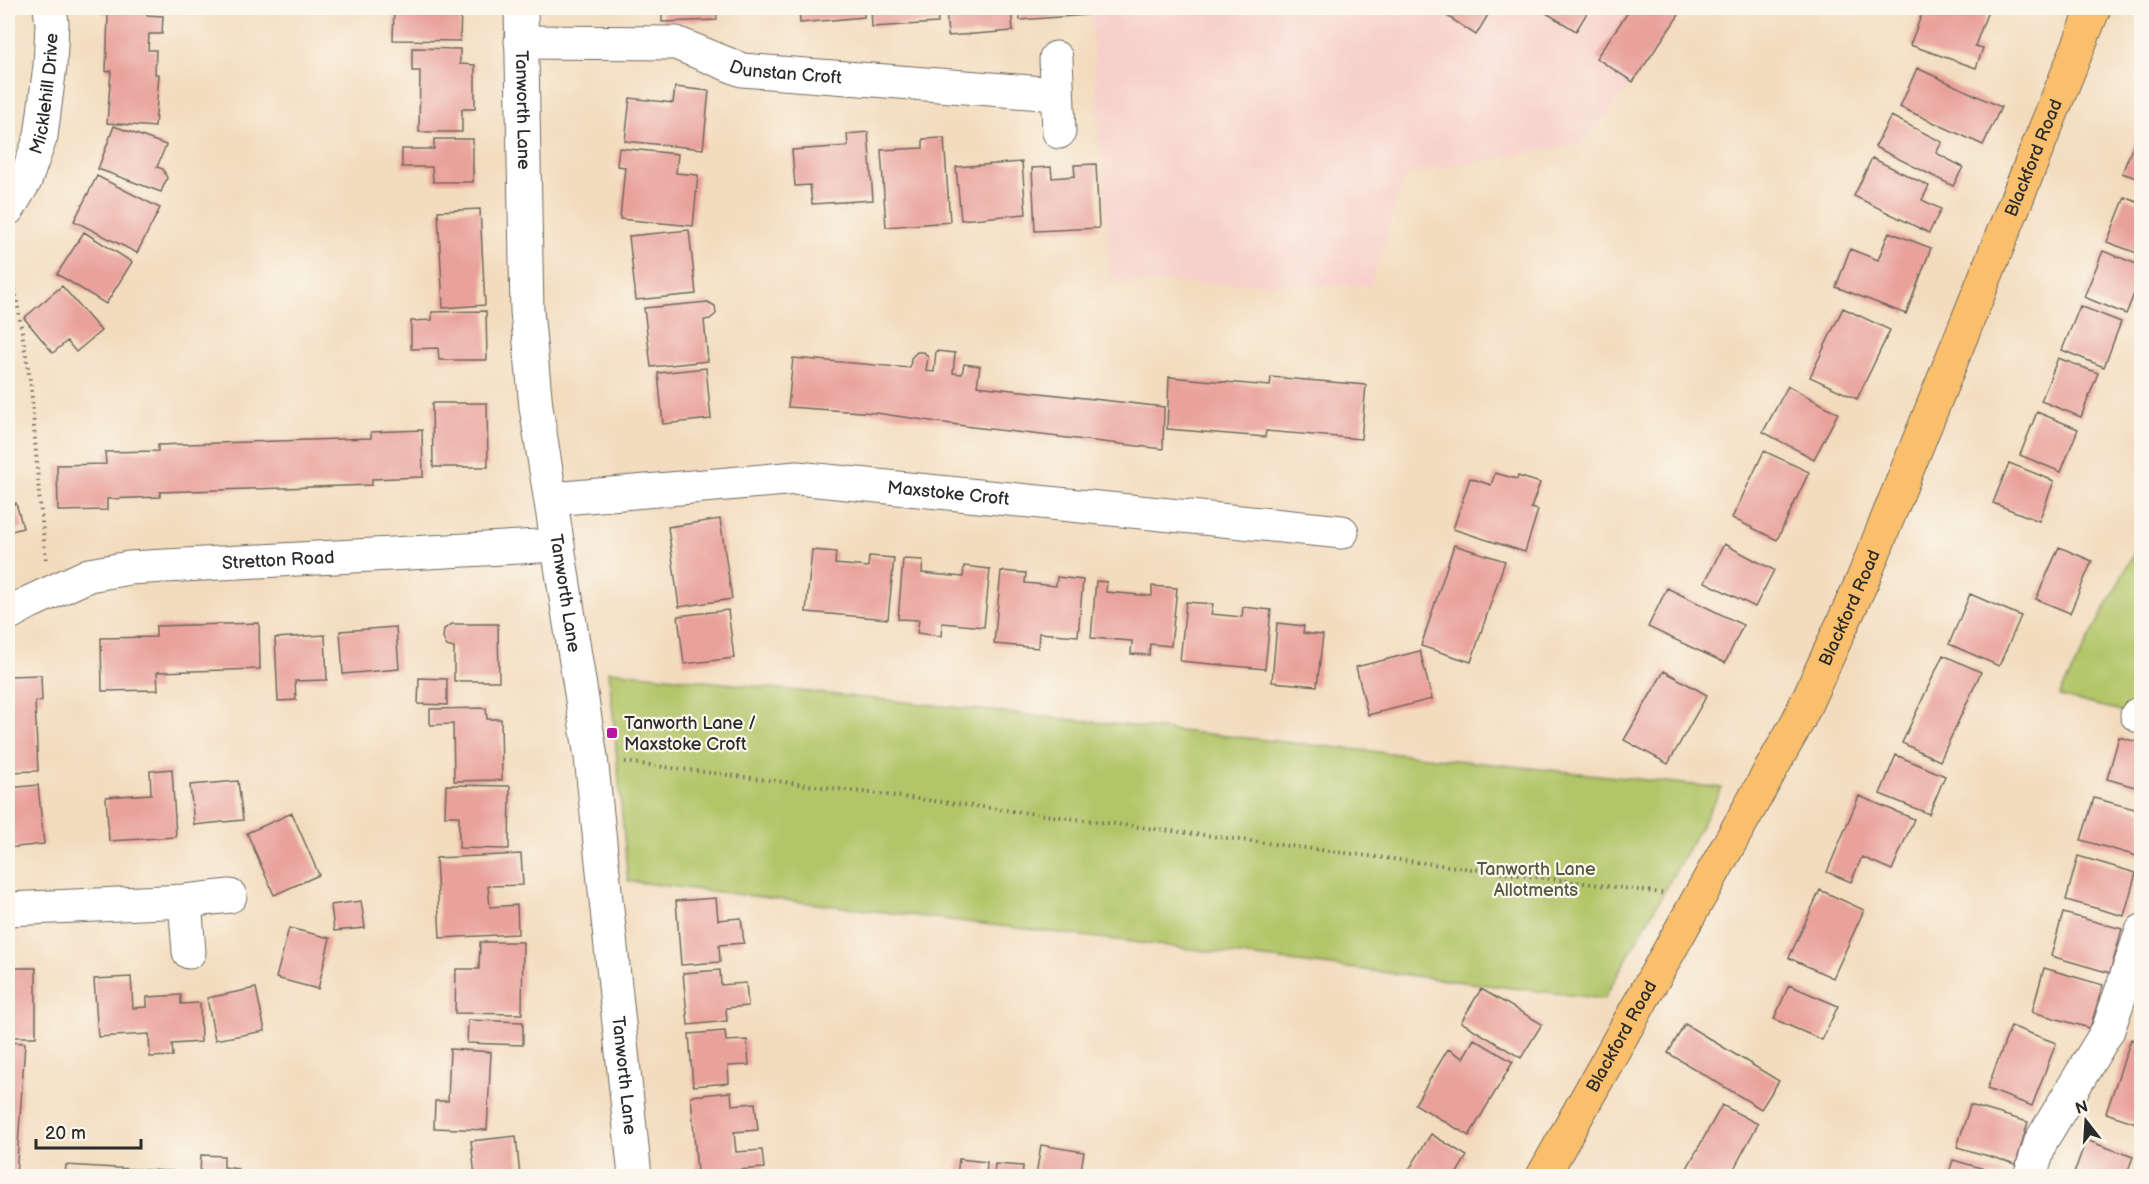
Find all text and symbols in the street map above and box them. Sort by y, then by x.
street label: Micklehill Drive [25,32,63,157]
street label: Tanworth Lane [511,50,534,170]
street label: Dunstan Croft [726,56,843,89]
street label: Blackford Road [2001,96,2067,220]
street label: Maxstoke Croft [886,477,1011,510]
street label: Tanworth Lane [545,533,584,654]
street label: Stretton Road [221,547,335,574]
street label: Blackford Road [1815,547,1885,669]
place label: Tanworth Lane / Maxstoke Croft [624,713,756,755]
marker: Tanworth Lane / Maxstoke Croft [605,726,619,740]
park label: Tanworth Lane Allotments [1476,859,1596,901]
street label: Blackford Road [1582,977,1661,1096]
street label: Tanworth Lane [607,1015,641,1136]
north arrow [2056,1091,2116,1151]
text: N [2074,1097,2091,1119]
scale bar [36,1112,141,1150]
text: 20 m [45,1123,86,1144]

